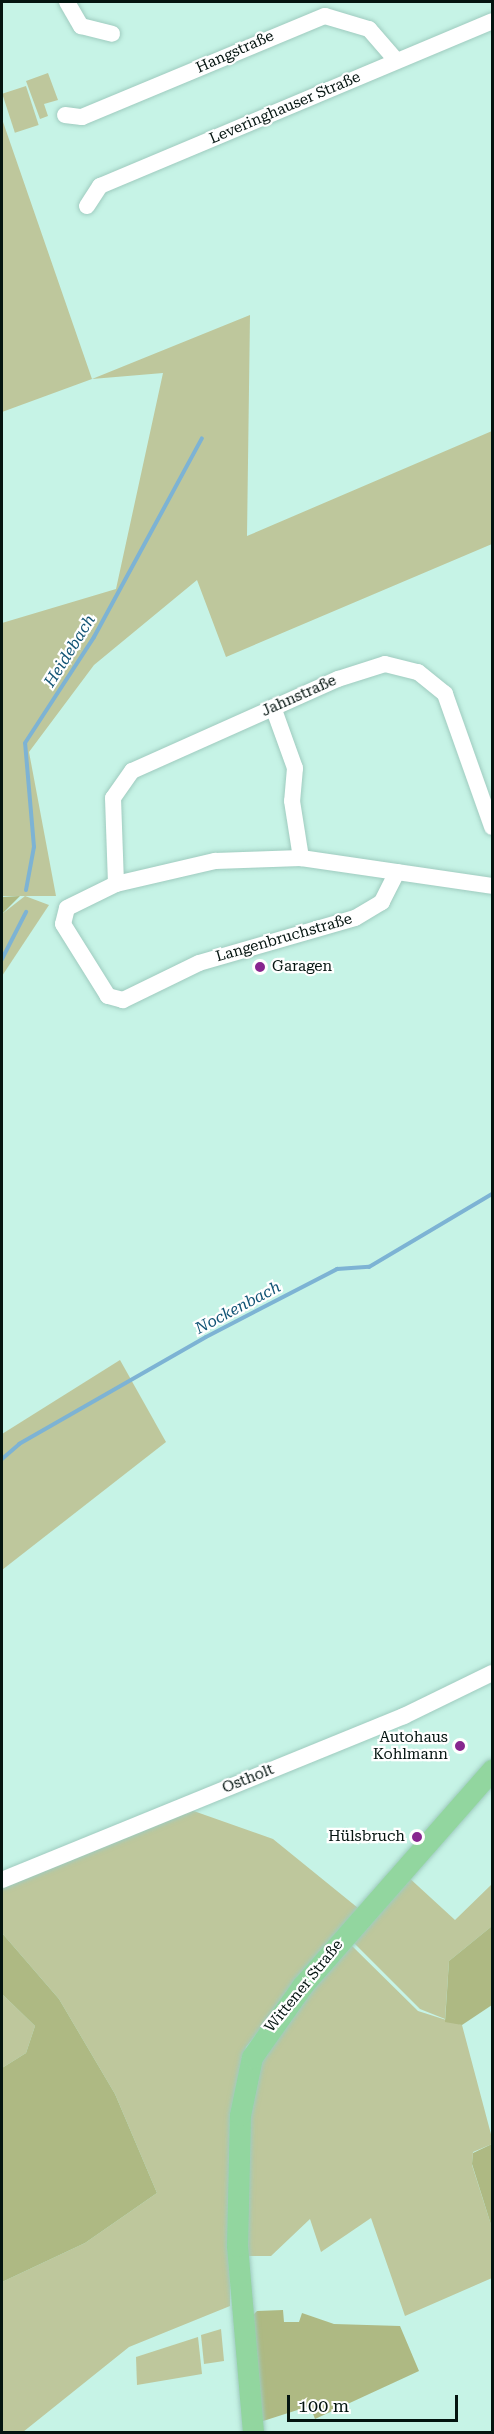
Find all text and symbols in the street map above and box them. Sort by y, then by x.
street label: Hangstraße [193,27,277,77]
street label: Leveringhauser Straße [207,68,363,148]
water label: Heidebach [40,611,100,691]
street label: Jahnstraße [259,671,339,721]
street label: Langenbruchstraße [214,910,354,966]
place label: Garagen [272,958,332,976]
marker: Garagen [253,960,267,974]
water label: Nockenbach [192,1277,284,1339]
place label: Autohaus Kohlmann [373,1728,448,1763]
marker: Autohaus Kohlmann [453,1739,467,1753]
street label: Ostholt [220,1761,276,1797]
place label: Hülsbruch [328,1828,405,1846]
marker: Hülsbruch [410,1830,424,1844]
street label: Wittener Straße [261,1936,347,2036]
scale bar [290,2383,461,2421]
text: 100 m [298,2395,349,2416]

